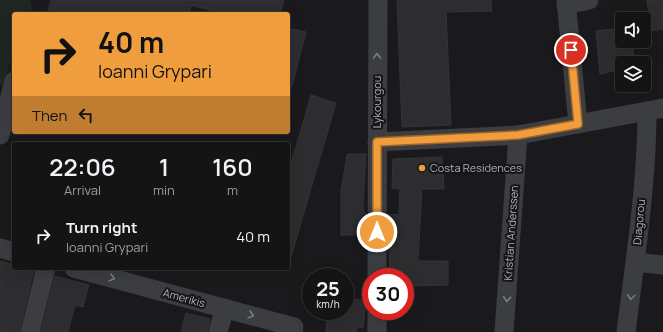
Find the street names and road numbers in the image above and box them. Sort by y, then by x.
street label: Lykourgou [369,76,384,128]
street label: Kristian Anderssen [500,185,521,281]
street label: Diagorou [629,198,648,246]
street label: Amerikis [161,285,207,310]

